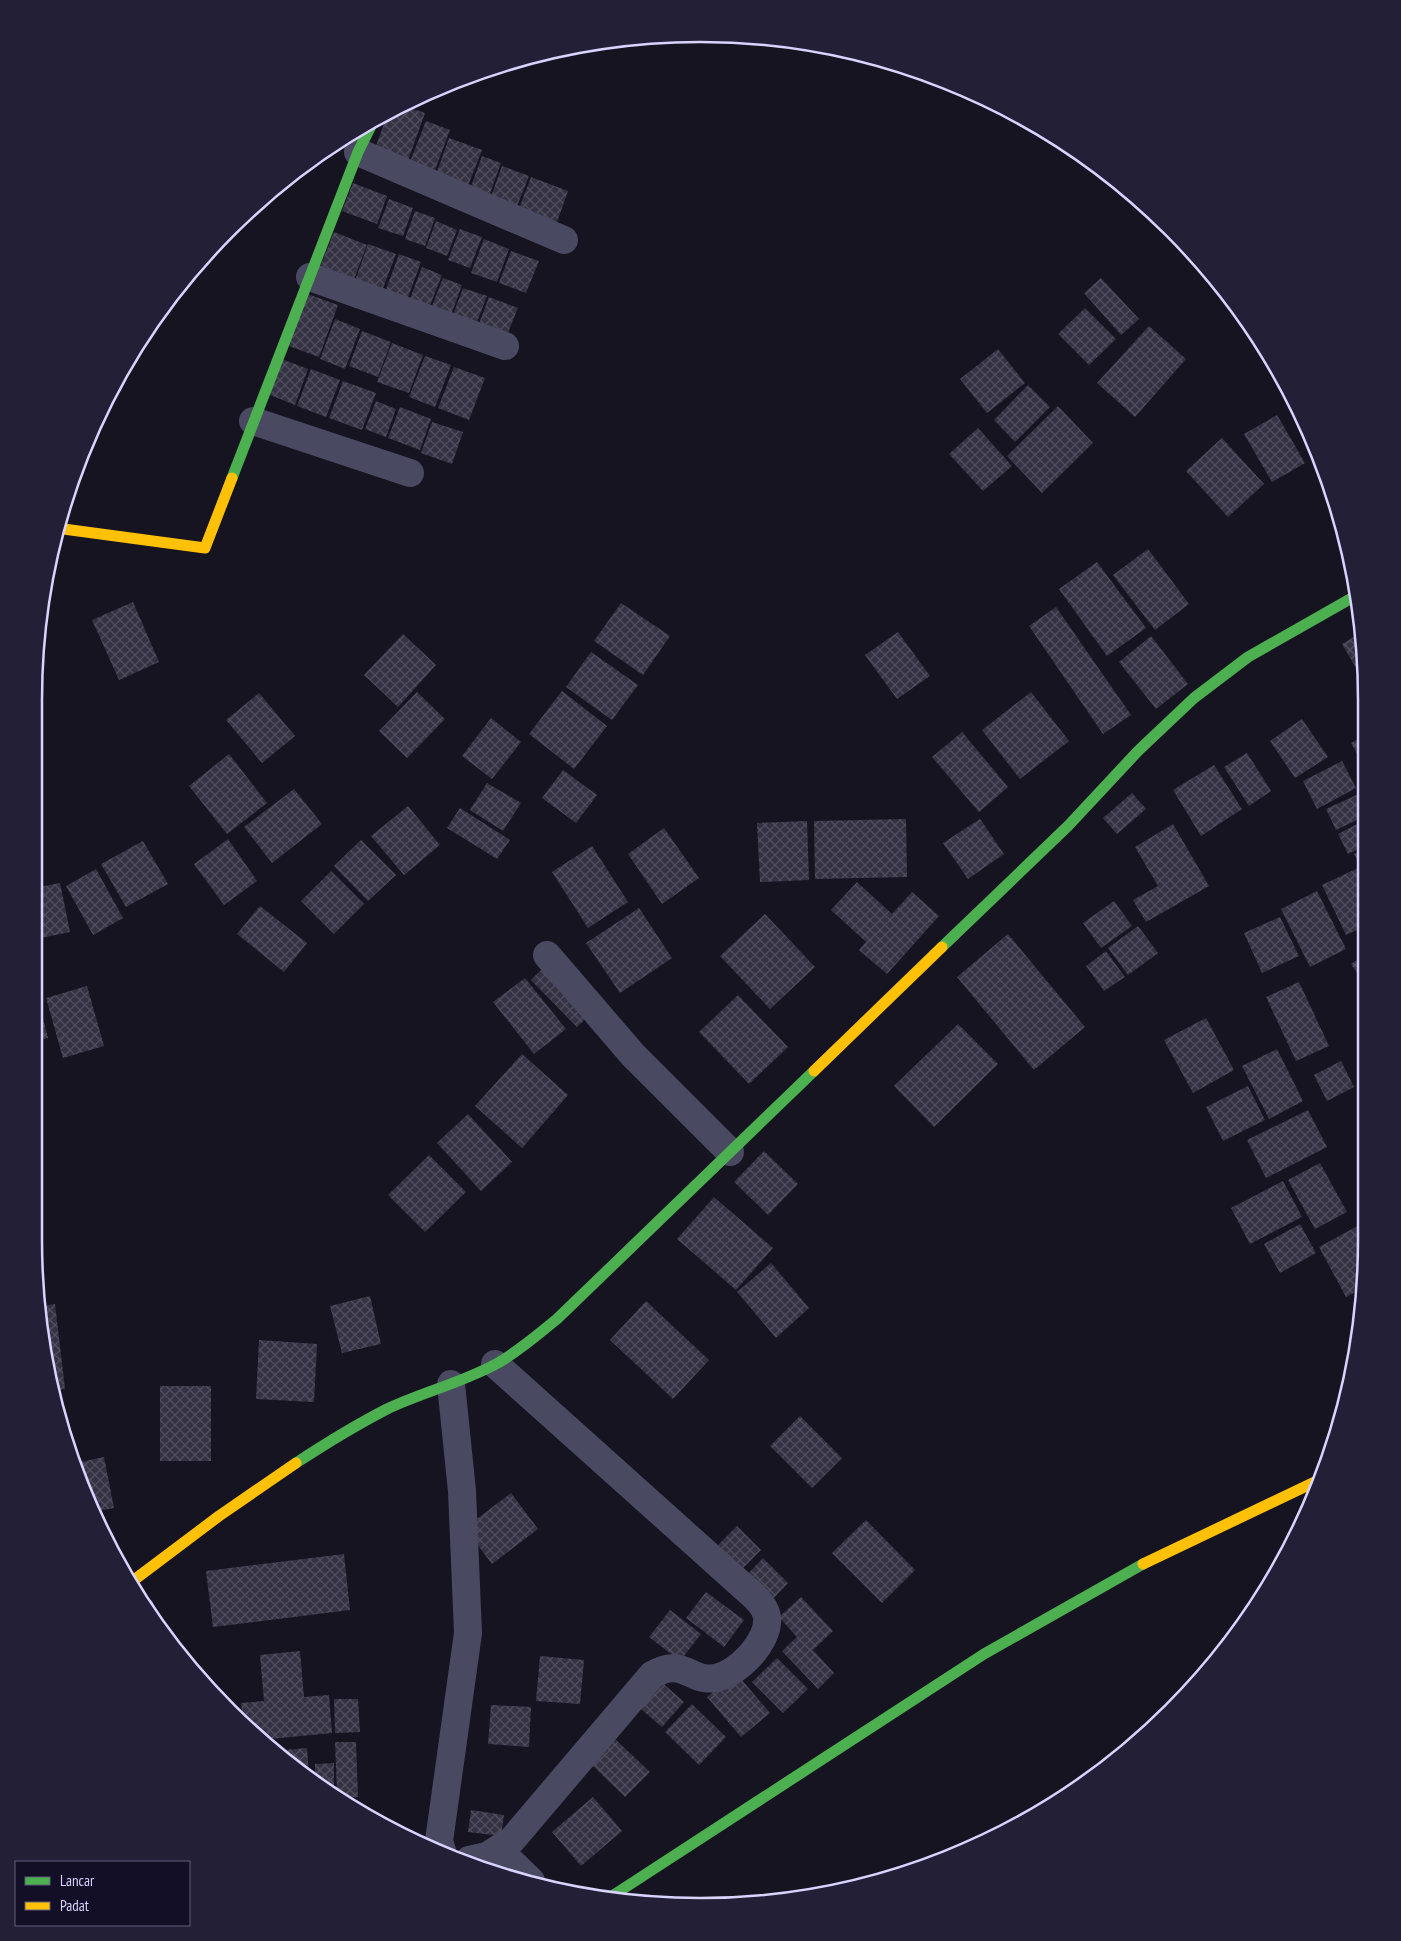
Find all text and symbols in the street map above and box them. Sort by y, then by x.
legend [15,1861,190,1926]
text: Lancar [60,1871,95,1890]
text: Padat [60,1896,89,1915]

